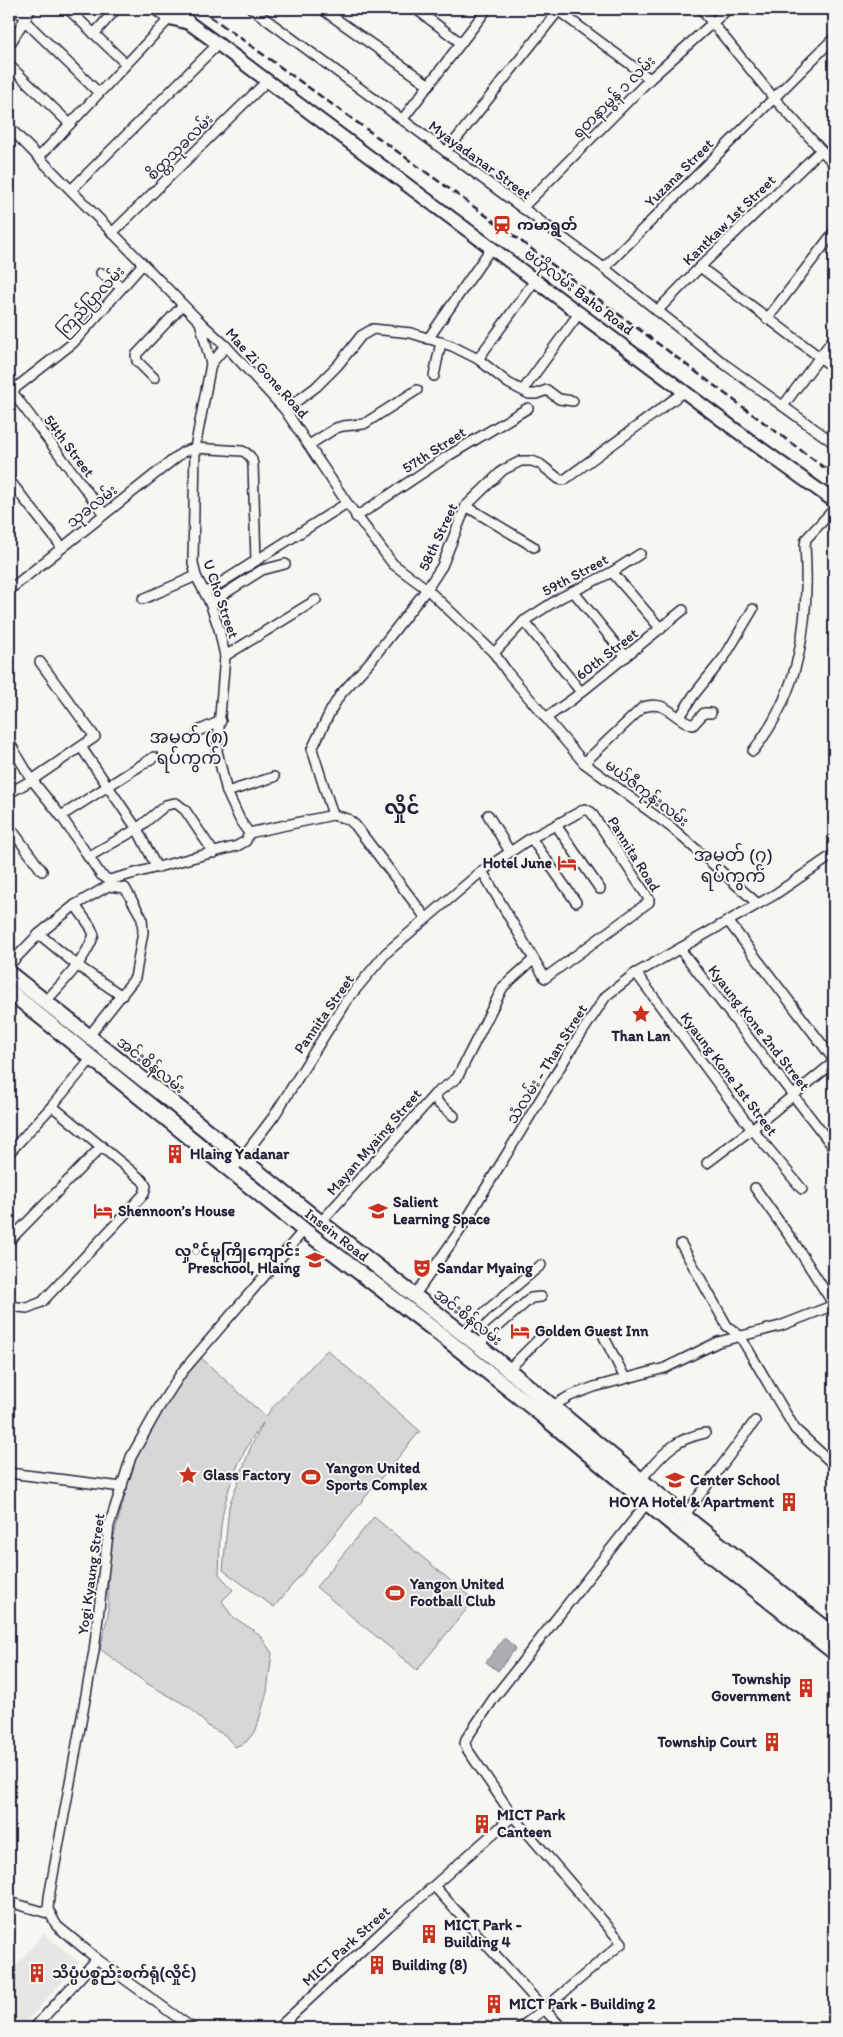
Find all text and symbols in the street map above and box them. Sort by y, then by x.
street label: ရတနာမွန် ၁ လမ်း [568,51,661,144]
street label: စိတ္တသုခလမ်း [142,109,219,186]
street label: Myayadanar Street [425,117,535,203]
street label: Yuzana Street [641,135,717,211]
street label: Kantkaw 1st Street [679,171,780,269]
station icon: ကမာရွတ် [491,214,513,236]
place label: ကမာရွတ် [517,215,577,237]
street label: ဗဟိုလမ်း Baho Road [519,244,638,341]
street label: ကြည်ပြာလမ်း [53,261,130,342]
street label: Mae Zi Gone Road [222,324,312,422]
street label: 54th Street [40,411,99,481]
street label: 57th Street [399,423,469,477]
street label: သုခလမ်း [62,480,123,534]
street label: 58th Street [414,500,462,574]
street label: 59th Street [539,550,611,600]
street label: U Cho Street [199,557,243,641]
street label: 60th Street [572,624,642,684]
district label: အမှတ် (၈) ရပ်ကွက် [149,724,229,773]
street label: မယ်ဇီကုန်းလမ်း [600,755,693,833]
district label: လှိုင် [384,794,420,823]
street label: Pannita Road [604,813,665,896]
district label: အမှတ် (၇) ရပ်ကွက် [693,842,773,891]
hotel icon: Hotel June [556,852,578,874]
place label: Hotel June [483,854,552,872]
street label: Kyaung Kone 2nd Street [704,961,814,1095]
street label: Pannita Street [290,971,358,1057]
street label: သံလမ်း - Than Street [502,1000,591,1127]
place icon: Than Lan [630,1003,652,1025]
street label: Kyaung Kone 1st Street [677,1009,782,1140]
place label: Than Lan [610,1027,671,1045]
street label: အင်းစိန်လမ်း [111,1032,189,1100]
street label: Mayan Myaing Street [323,1085,425,1199]
building icon: Hlaing Yadanar [164,1143,186,1165]
place label: Hlaing Yadanar [190,1145,290,1164]
place label: Salient Learning Space [393,1193,490,1229]
hotel icon: Shennoon’s House [92,1200,114,1222]
school or university icon: Salient Learning Space [367,1200,389,1222]
place label: Shennoon’s House [118,1202,235,1220]
street label: Insein Road [301,1204,373,1266]
place label: လှုိင်မူကြိုကျောင်း Preschool, Hlaing [175,1241,300,1278]
school or university icon: လှုိင်မူကြိုကျောင်း Preschool, Hlaing [304,1249,326,1271]
theatre icon: Sandar Myaing [411,1257,433,1279]
place label: Sandar Myaing [437,1259,533,1278]
street label: အင်းစိန်လမ်း [428,1284,506,1352]
hotel icon: Golden Guest Inn [509,1320,531,1342]
place label: Golden Guest Inn [535,1322,649,1340]
place label: Yangon United Sports Complex [325,1459,428,1495]
place icon: Glass Factory [177,1464,199,1486]
place label: Glass Factory [203,1466,292,1485]
sports icon: Yangon United Sports Complex [300,1466,322,1488]
school or university icon: Center School [664,1469,686,1491]
place label: Center School [690,1471,781,1489]
building icon: HOYA Hotel & Apartment [778,1491,800,1513]
place label: HOYA Hotel & Apartment [609,1493,774,1512]
street label: Yogi Kyaung Street [74,1512,108,1636]
place label: Yangon United Football Club [409,1575,505,1610]
sports icon: Yangon United Football Club [384,1582,406,1604]
place label: Township Government [711,1670,792,1705]
building icon: Township Government [795,1677,817,1699]
building icon: Township Court [761,1731,783,1753]
place label: Township Court [657,1733,757,1752]
place label: MICT Park Canteen [497,1806,566,1841]
building icon: MICT Park Canteen [471,1813,493,1835]
street label: MICT Park Street [299,1902,394,1990]
place label: MICT Park - Building 4 [444,1916,522,1952]
building icon: MICT Park - Building 4 [418,1923,440,1945]
building icon: Building (8) [366,1954,388,1976]
place label: Building (8) [392,1956,468,1975]
building icon: သိပ္ပံပစ္စည်းစက်ရုံ(လှိုင်) [26,1962,48,1984]
place label: သိပ္ပံပစ္စည်းစက်ရုံ(လှိုင်) [52,1963,196,1985]
building icon: MICT Park - Building 2 [483,1993,505,2015]
place label: MICT Park - Building 2 [509,1995,656,2014]

